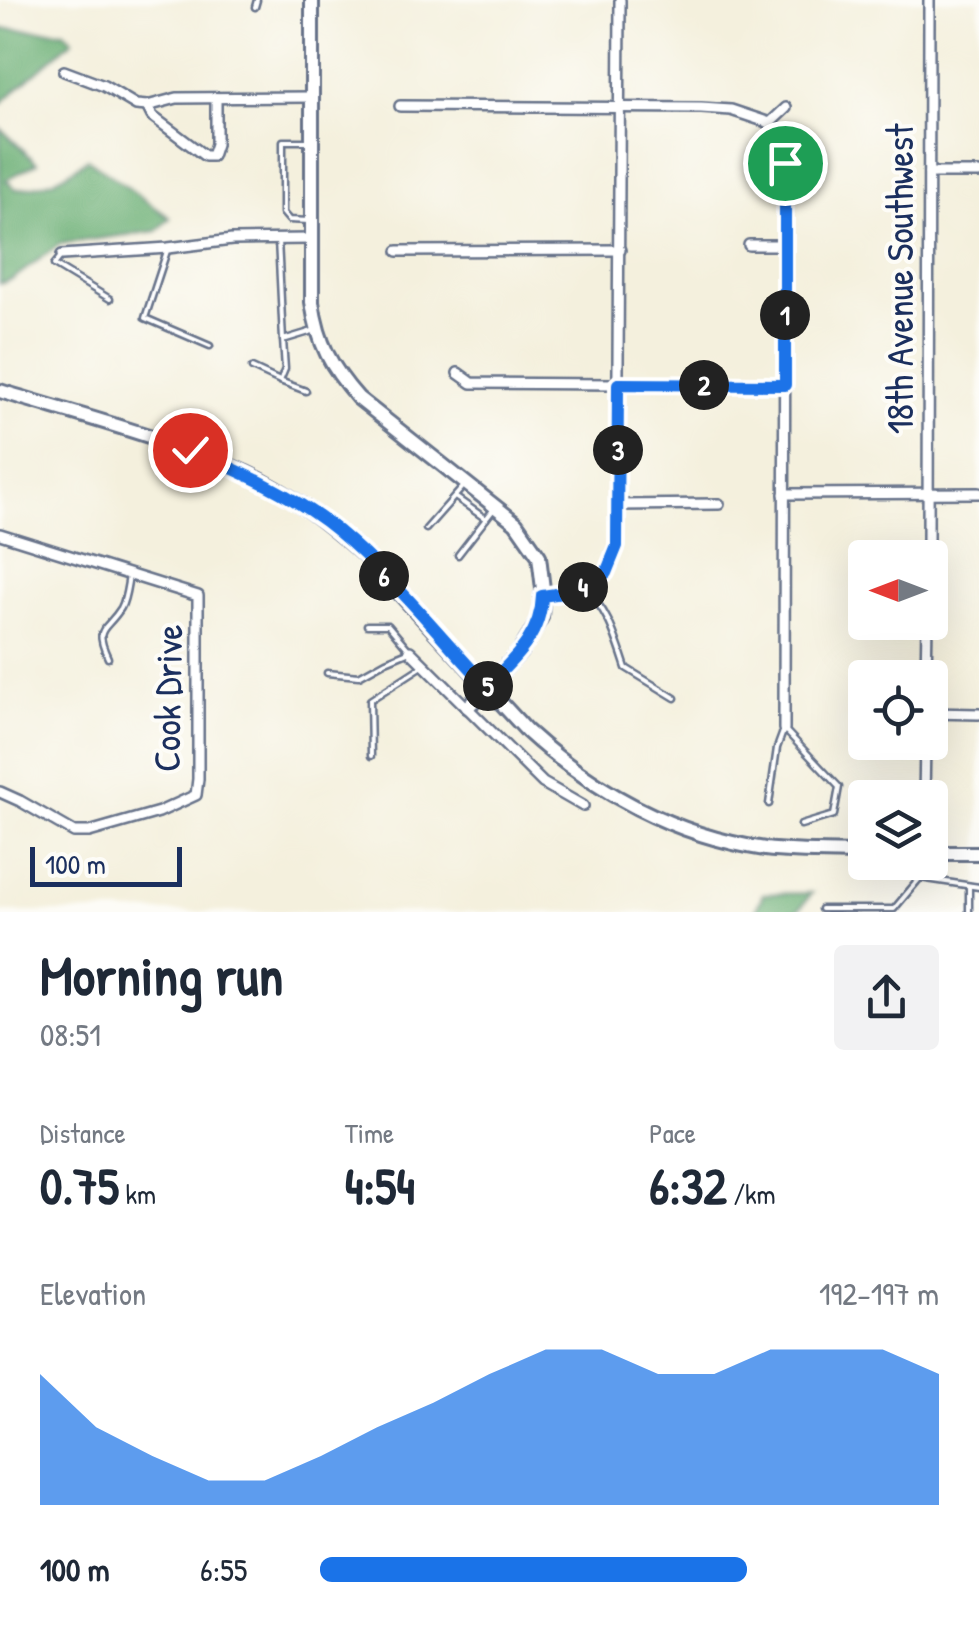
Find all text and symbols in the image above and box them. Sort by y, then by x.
pin [743,121,828,206]
street label: 18th Avenue Southwest [873,123,925,434]
icon: arrive [758,136,813,191]
pin: 1 [760,290,810,340]
text: 1 [780,296,790,334]
pin: 2 [679,360,729,410]
text: 2 [697,366,711,404]
pin [148,408,233,493]
icon: check [163,423,218,478]
pin: 3 [593,425,643,475]
text: 3 [612,431,624,469]
north arrow [848,540,948,640]
map controls [848,540,948,880]
pin: 6 [359,551,409,601]
text: 6 [378,557,390,595]
pin: 4 [558,562,608,612]
text: 4 [578,568,588,606]
street label: Cook Drive [140,624,194,772]
button: locate [848,660,948,760]
pin: 5 [463,661,513,711]
text: 5 [482,667,494,705]
button: layers [848,780,948,880]
scale bar [30,842,182,886]
text: 100 m [45,845,106,883]
text: Morning run [40,938,283,1012]
button: share [834,945,939,1050]
text: 08:51 [40,1013,101,1056]
text: Distance [40,1114,126,1152]
text: Time [345,1114,394,1152]
text: Pace [649,1114,696,1152]
text: 0.75 [40,1152,119,1220]
text: 4:54 [345,1152,415,1220]
text: 6:32 [649,1152,727,1220]
text: km [119,1175,156,1213]
text: /km [727,1175,776,1213]
text: Elevation [40,1272,146,1315]
text: 192–197 m [819,1272,939,1315]
text: 100 m [40,1548,109,1591]
text: 6:55 [200,1548,247,1591]

